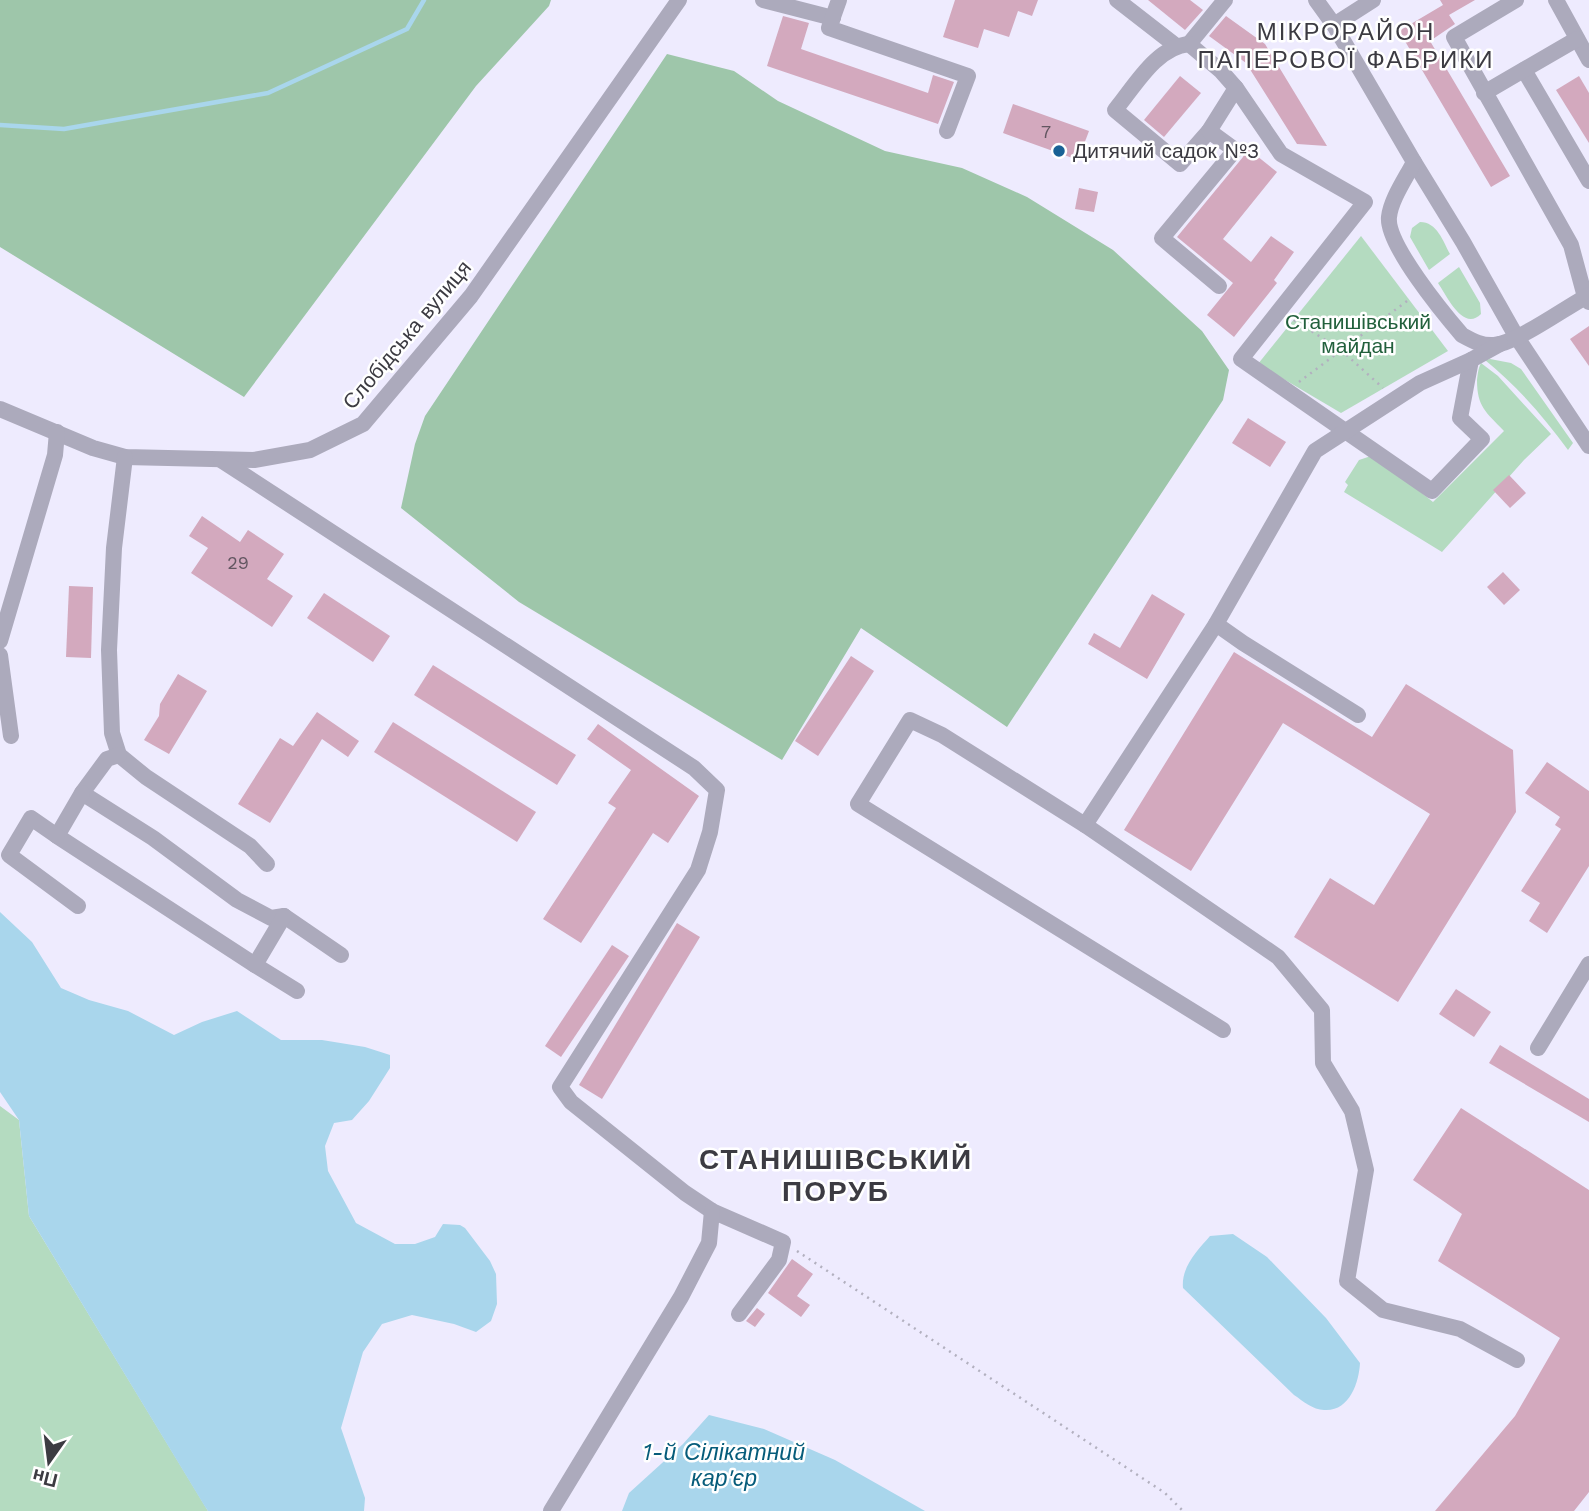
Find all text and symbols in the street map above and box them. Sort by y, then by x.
district label: МІКРОРАЙОН ПАПЕРОВОЇ ФАБРИКИ [1197,18,1495,74]
house number: 7 [1041,121,1051,142]
place label: Дитячий садок №3 [1073,138,1259,163]
marker: Дитячий садок №3 [1051,143,1067,159]
street label: Слобідська вулиця [337,255,476,414]
park label: Станишівський майдан [1285,309,1431,358]
house number: 29 [227,552,249,573]
district label: СТАНИШІВСЬКИЙ ПОРУБ [699,1143,973,1208]
north arrow [14,1427,84,1497]
water label: 1-й Сілікатний кар'єр [643,1439,805,1492]
text: Пн [30,1464,60,1492]

